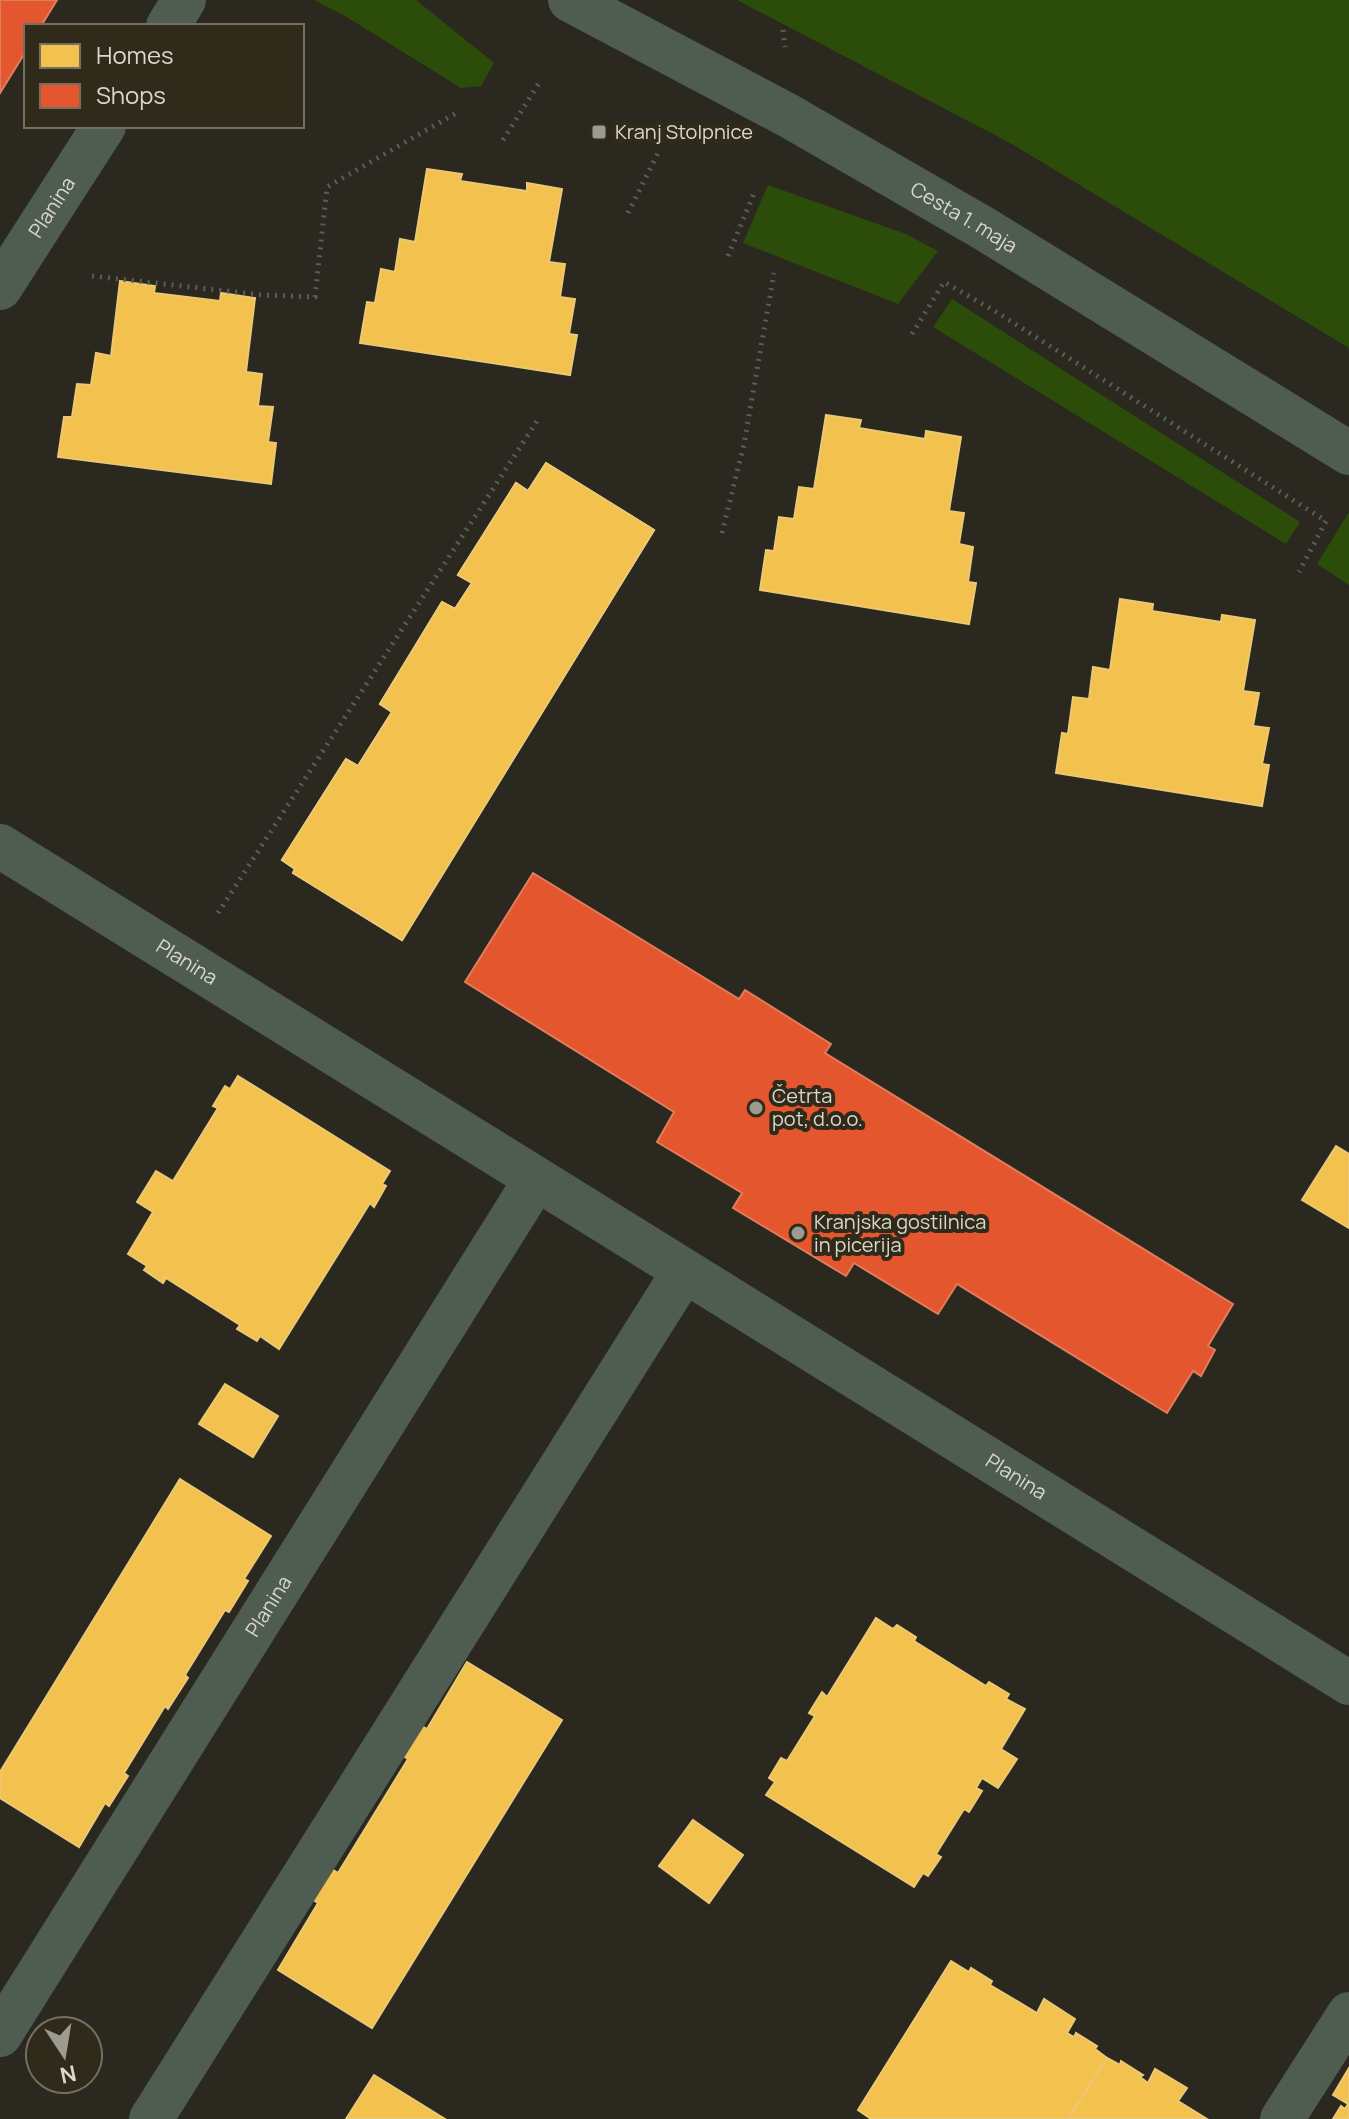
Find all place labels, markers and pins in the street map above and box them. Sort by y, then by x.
place label: Kranj Stolpnice [615,118,753,145]
marker: Kranj Stolpnice [590,123,608,141]
place label: Četrta pot, d.o.o. [772,1082,863,1132]
marker: Četrta pot, d.o.o. [747,1099,765,1117]
place label: Kranjska gostilnica in picerija [814,1208,986,1258]
marker: Kranjska gostilnica in picerija [789,1224,807,1242]

